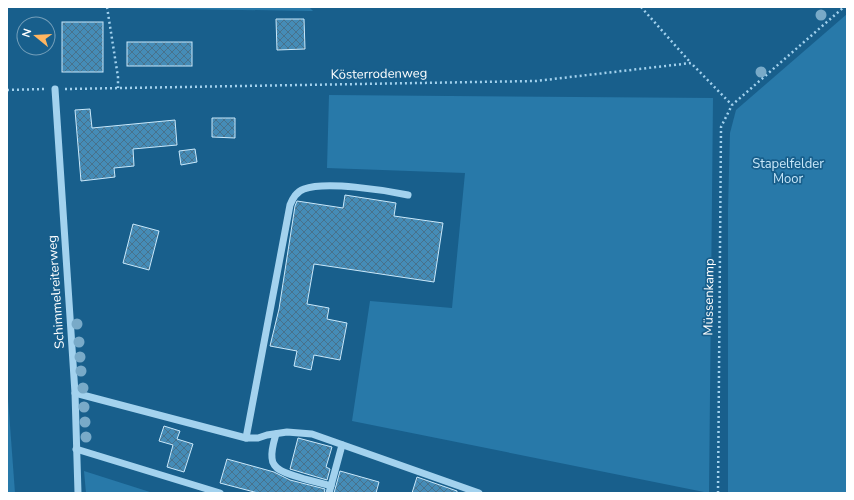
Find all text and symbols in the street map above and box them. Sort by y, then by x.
north arrow [16,16,56,56]
text: N [19,27,35,39]
street label: Kösterrodenweg [331,64,427,84]
park label: Stapelfelder Moor [752,155,824,188]
street label: Schimmelreiterweg [43,235,69,349]
street label: Müssenkamp [699,258,719,336]

